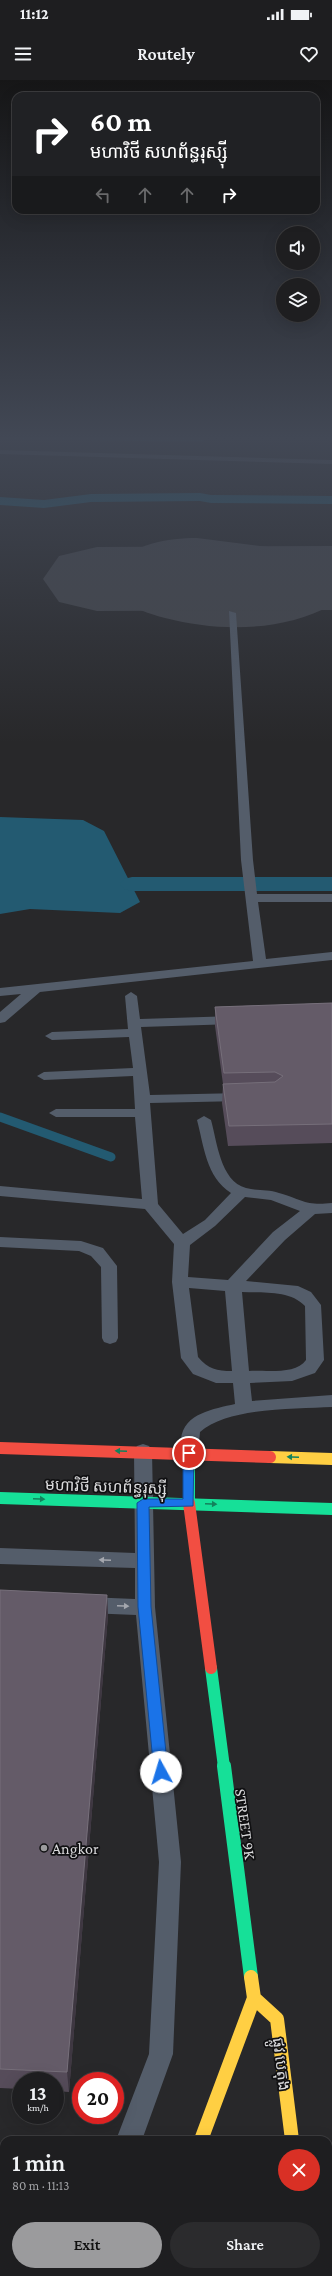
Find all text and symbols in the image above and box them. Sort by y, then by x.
text: 11:12 [20,6,49,22]
icon: menu [12,43,34,65]
icon: heart [298,43,320,65]
text: Routely [137,44,195,64]
text: 60 m [90,106,151,137]
icon: right [24,108,76,160]
text: មហាវិថី សហព័ន្ធរុស្ស៊ី [90,142,228,162]
icon: left [92,184,114,206]
icon: ahead [134,184,156,206]
icon: ahead [176,184,198,206]
icon: right [218,184,240,206]
map controls [276,226,320,322]
button: sound [276,226,320,270]
button: layers [276,278,320,322]
pin [172,1436,206,1470]
icon: arrive [178,1442,200,1464]
one-way arrow [114,1448,127,1454]
one-way arrow [286,1454,299,1460]
street label: មហាវិថី សហព័ន្ធរុស្ស៊ី [44,1473,168,1503]
one-way arrow [33,1496,46,1502]
one-way arrow [205,1501,218,1507]
one-way arrow [99,1556,111,1563]
one-way arrow [117,1603,130,1609]
position arrow [140,1751,182,1793]
street label: STREET 9K [232,1788,259,1861]
place label: Angkor [52,1840,99,1858]
marker: Angkor [39,1843,49,1853]
street label: ផ្លូវ បេតុង [264,2036,293,2092]
speed limit sign: 20 [72,2072,124,2124]
text: 13 [29,2082,47,2104]
text: km/h [27,2102,49,2113]
text: 1 min [12,2149,65,2176]
button: close [278,2149,320,2191]
text: 80 m · 11:13 [12,2178,69,2193]
button: Exit [12,2222,162,2268]
button: Share [170,2222,320,2268]

